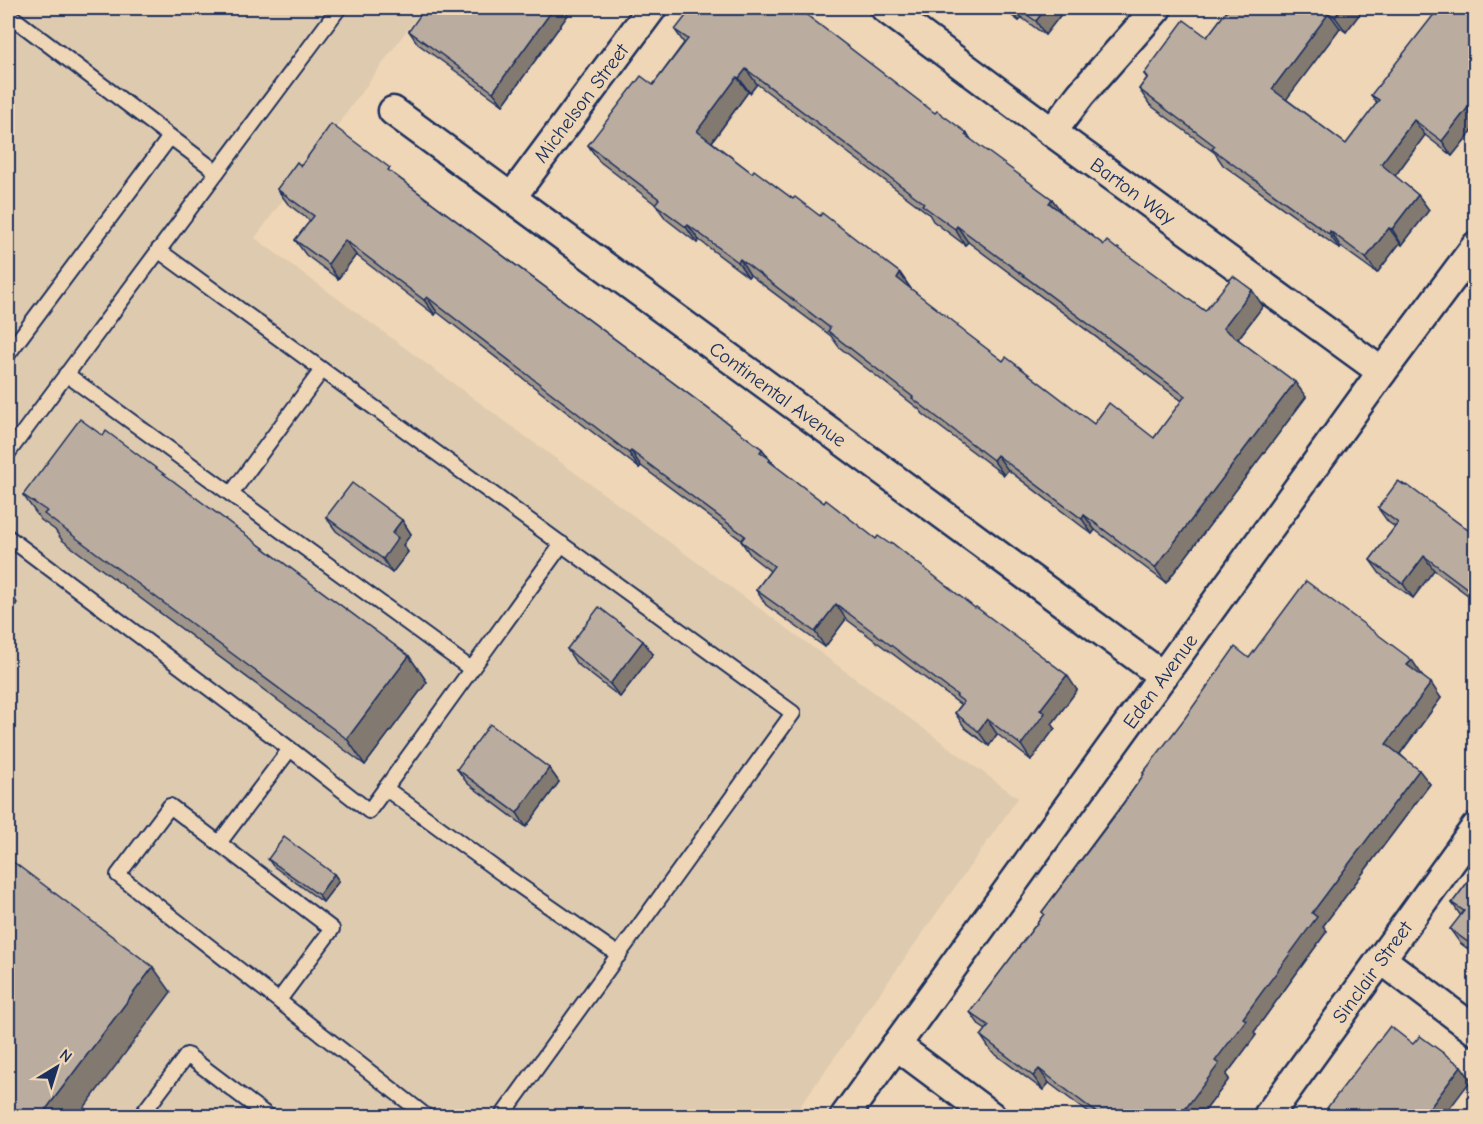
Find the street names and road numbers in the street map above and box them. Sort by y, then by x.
street label: Michelson Street [529,38,634,167]
street label: Barton Way [1086,153,1180,230]
street label: Continental Avenue [705,337,851,452]
street label: Eden Avenue [1118,630,1202,733]
street label: Sinclair Street [1328,916,1418,1028]

